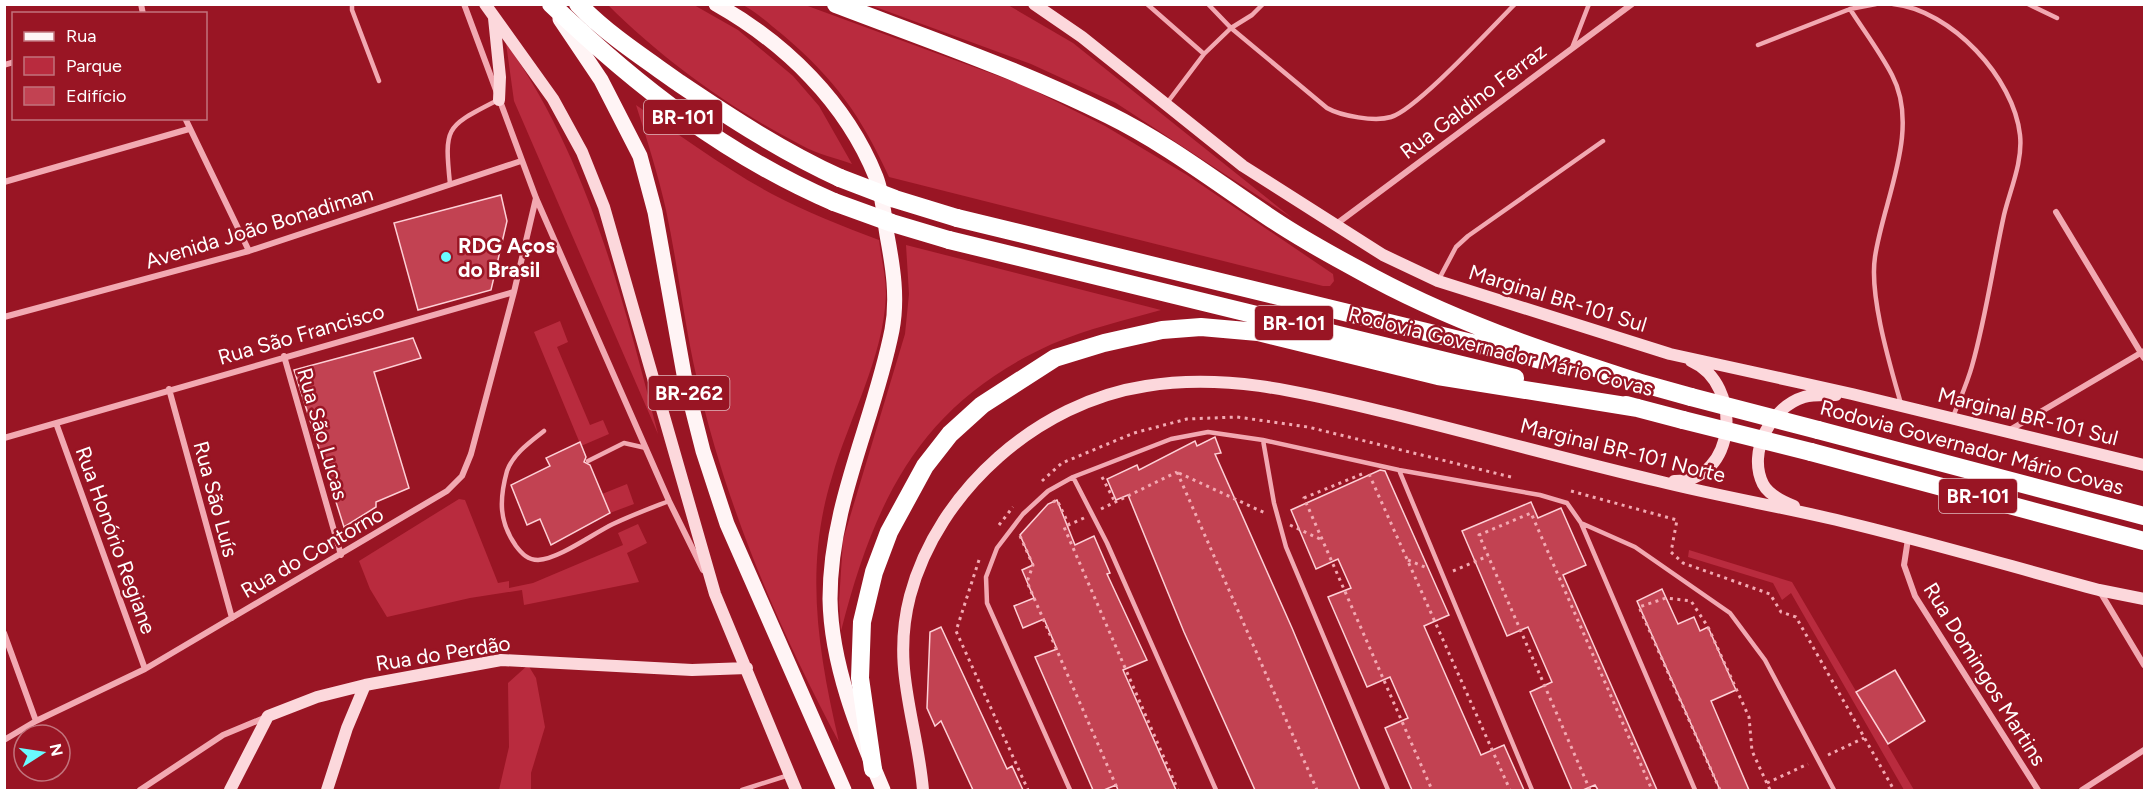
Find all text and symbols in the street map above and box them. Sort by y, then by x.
legend [12,12,207,120]
text: Rua [66,25,97,47]
street label: Rua Galdino Ferraz [1395,38,1551,164]
text: Parque [66,55,122,77]
text: Edifício [66,85,127,107]
road number: BR-101 [644,100,722,134]
street label: Avenida João Bonadiman [142,180,376,274]
place label: RDG Aços do Brasil [458,233,555,282]
marker: RDG Aços do Brasil [439,250,453,264]
street label: Marginal BR-101 Sul [1466,259,1650,337]
street label: Rua São Francisco [215,298,387,370]
street label: Rodovia Governador Mário Covas [1346,301,1656,401]
road number: BR-101 [1255,306,1333,340]
street label: Rua São Lucas [292,365,354,503]
road number: BR-262 [648,376,730,410]
street label: Marginal BR-101 Sul [1935,381,2121,451]
street label: Rodovia Governador Mário Covas [1817,394,2127,500]
street label: Marginal BR-101 Norte [1518,412,1728,488]
street label: Rua São Luís [189,438,243,560]
street label: Rua Honório Regiane [70,443,162,637]
road number: BR-101 [1939,479,2017,513]
street label: Rua do Contorno [236,501,388,603]
street label: Rua Domingos Martins [1918,578,2052,770]
street label: Rua do Perdão [374,630,512,676]
north arrow [12,723,72,783]
text: N [46,742,67,758]

